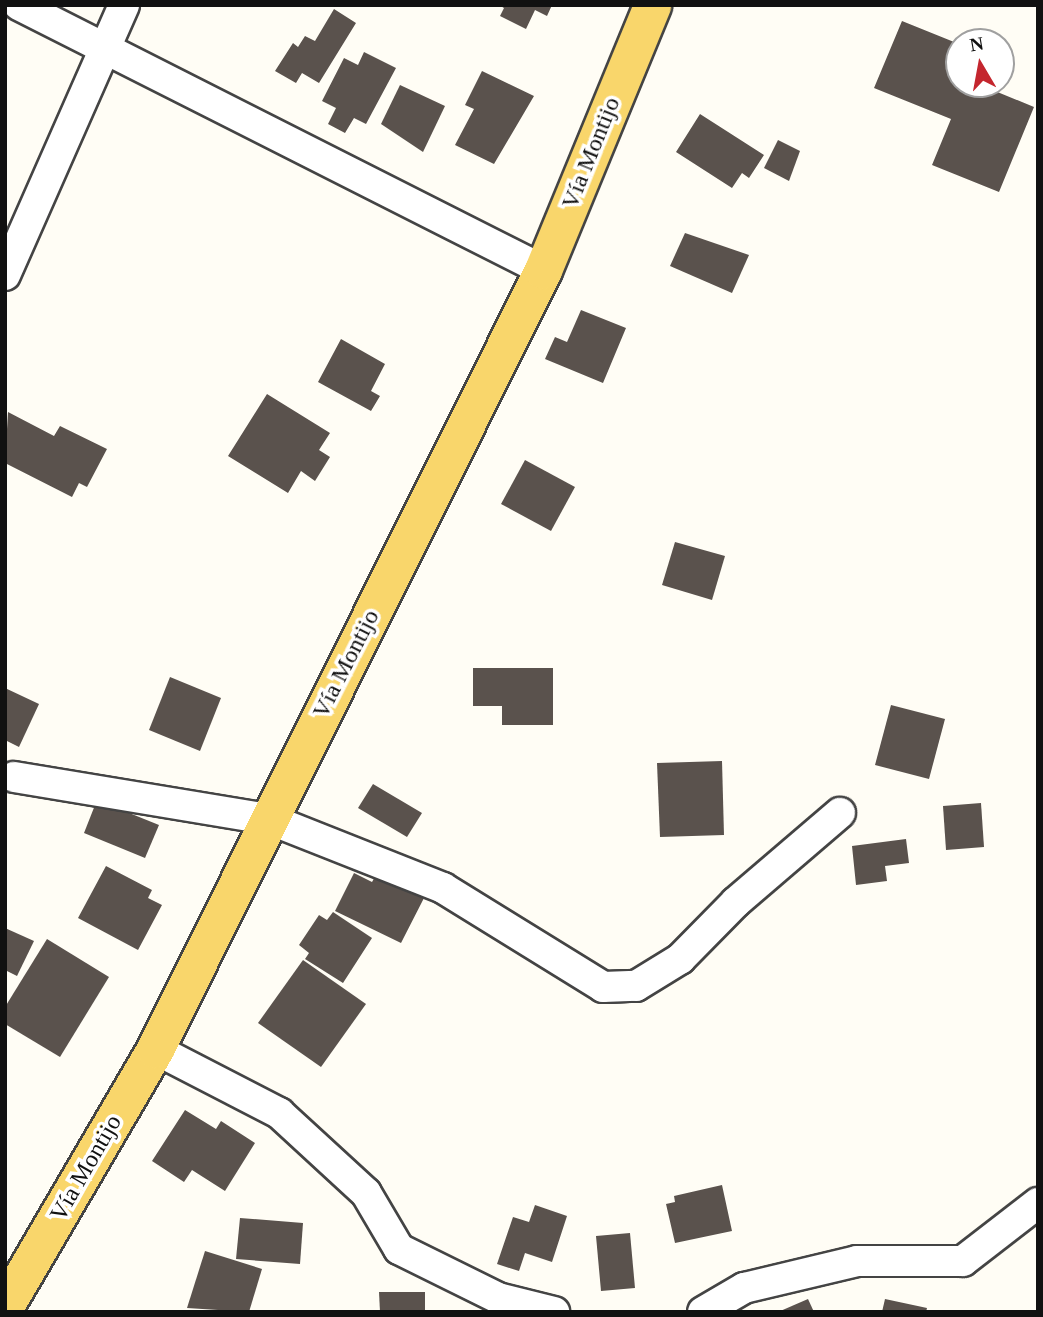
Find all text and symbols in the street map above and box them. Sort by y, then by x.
north arrow [945,28,1015,98]
text: N [968,32,985,55]
street label: Vía Montijo [556,93,626,213]
street label: Vía Montijo [306,605,386,723]
street label: Vía Montijo [44,1110,128,1226]

